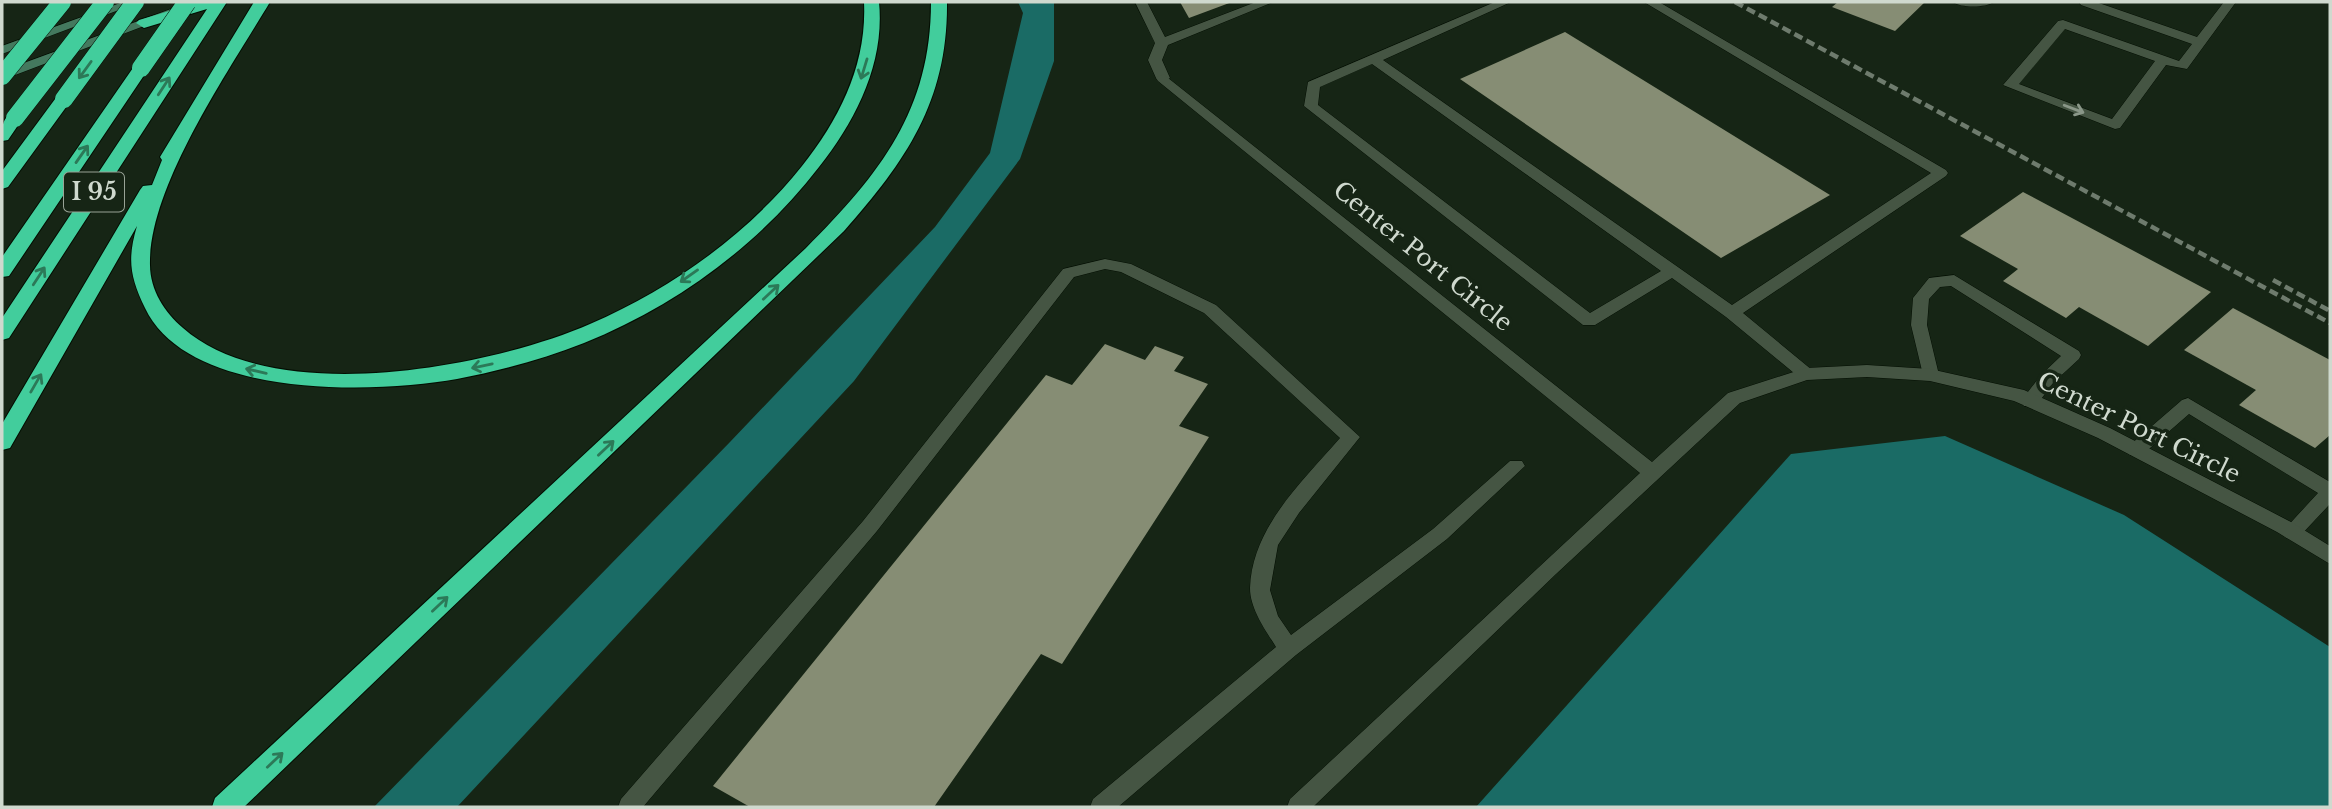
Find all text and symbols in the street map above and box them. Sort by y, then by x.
one-way arrow [857,58,870,80]
one-way arrow [78,60,92,79]
one-way arrow [157,76,171,96]
one-way arrow [2062,104,2084,117]
one-way arrow [75,145,89,164]
road number: I 95 [64,172,124,211]
street label: Center Port Circle [1328,175,1518,337]
one-way arrow [32,267,47,286]
one-way arrow [680,269,699,283]
one-way arrow [762,283,779,300]
one-way arrow [471,360,494,374]
one-way arrow [245,363,268,377]
street label: Center Port Circle [2033,365,2245,489]
one-way arrow [29,374,43,394]
one-way arrow [597,440,615,456]
one-way arrow [431,596,448,613]
one-way arrow [266,752,283,769]

